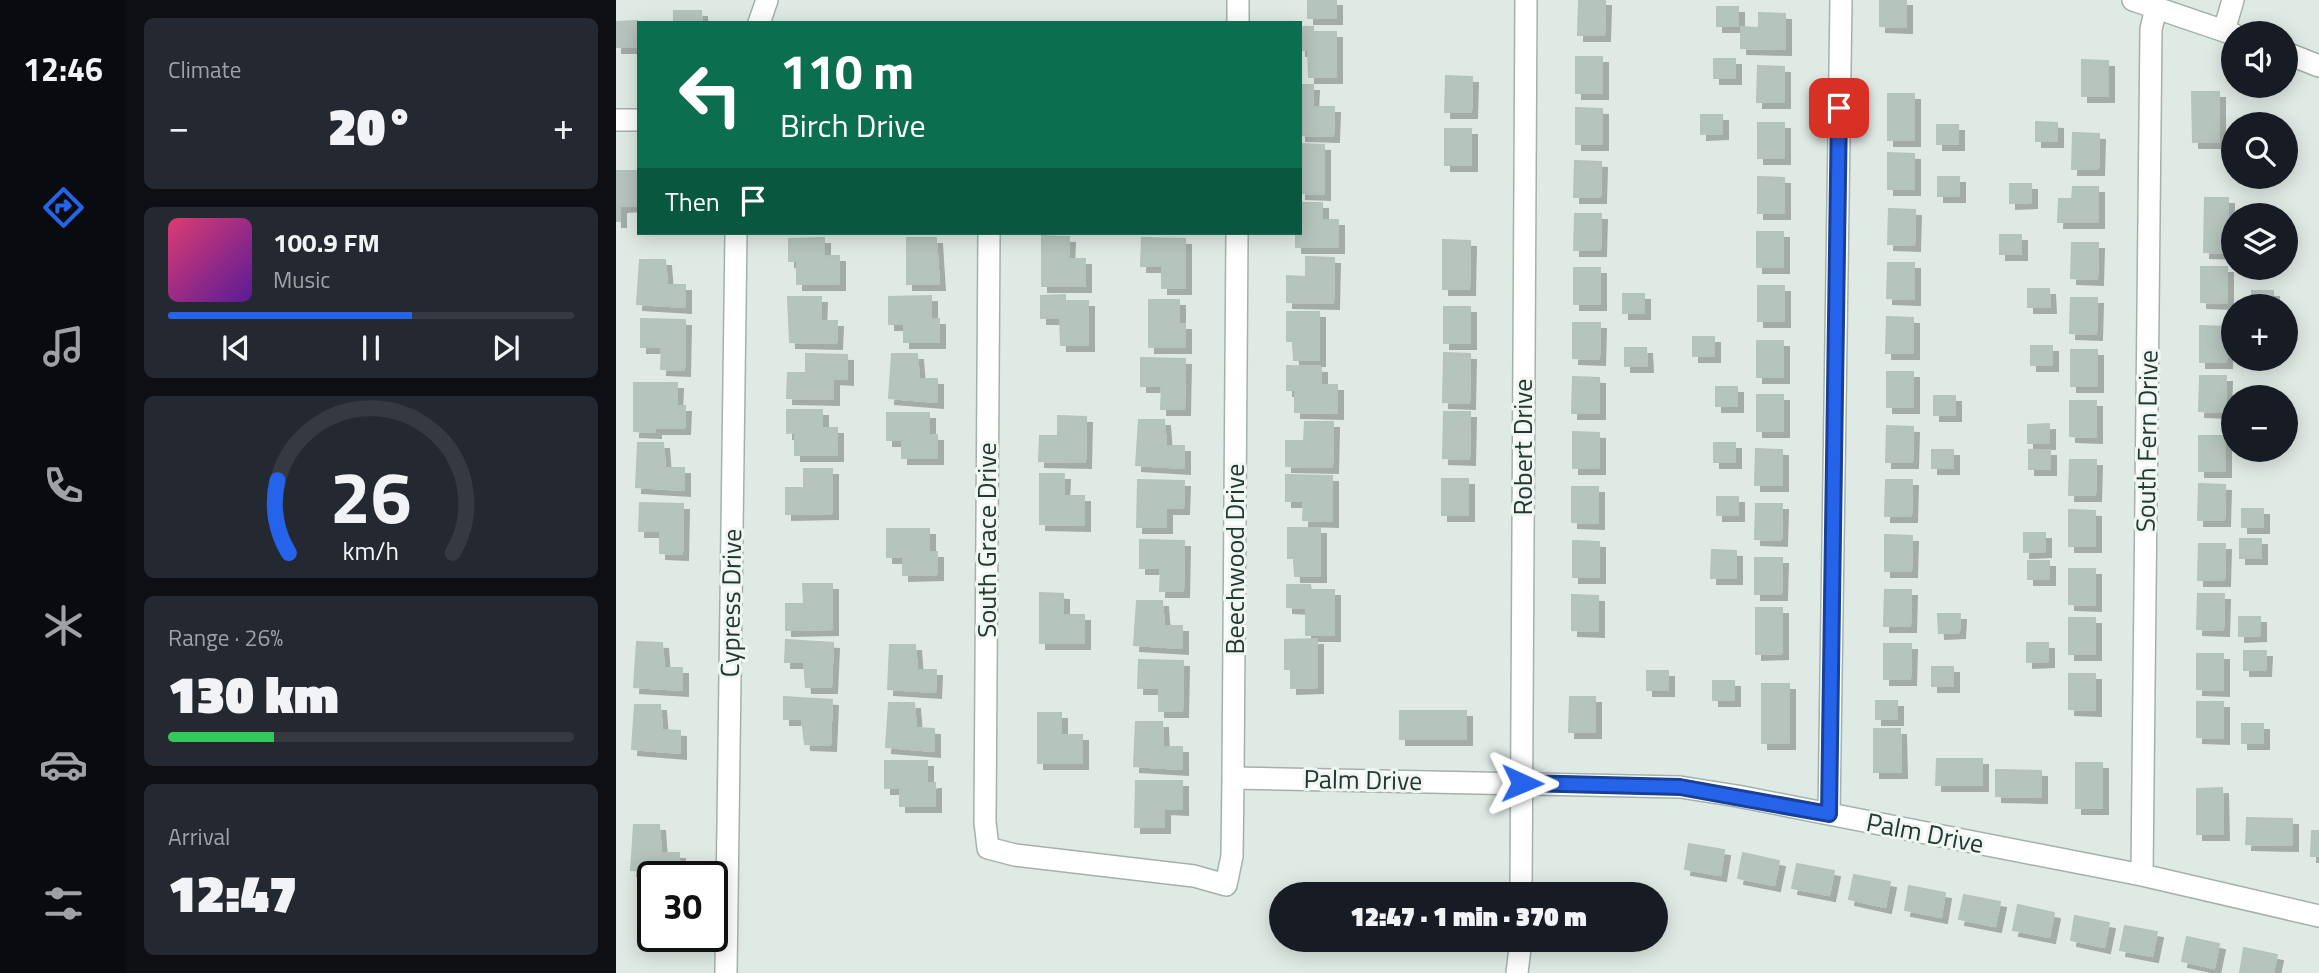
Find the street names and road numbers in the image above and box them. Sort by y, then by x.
street label: South Fern Drive [2125,350,2168,532]
street label: Robert Drive [1503,378,1542,516]
street label: South Grace Drive [967,442,1006,638]
street label: Beechwood Drive [1215,464,1254,654]
street label: Cypress Drive [710,528,751,678]
street label: Palm Drive [1303,759,1423,800]
street label: Palm Drive [1863,802,1987,863]

